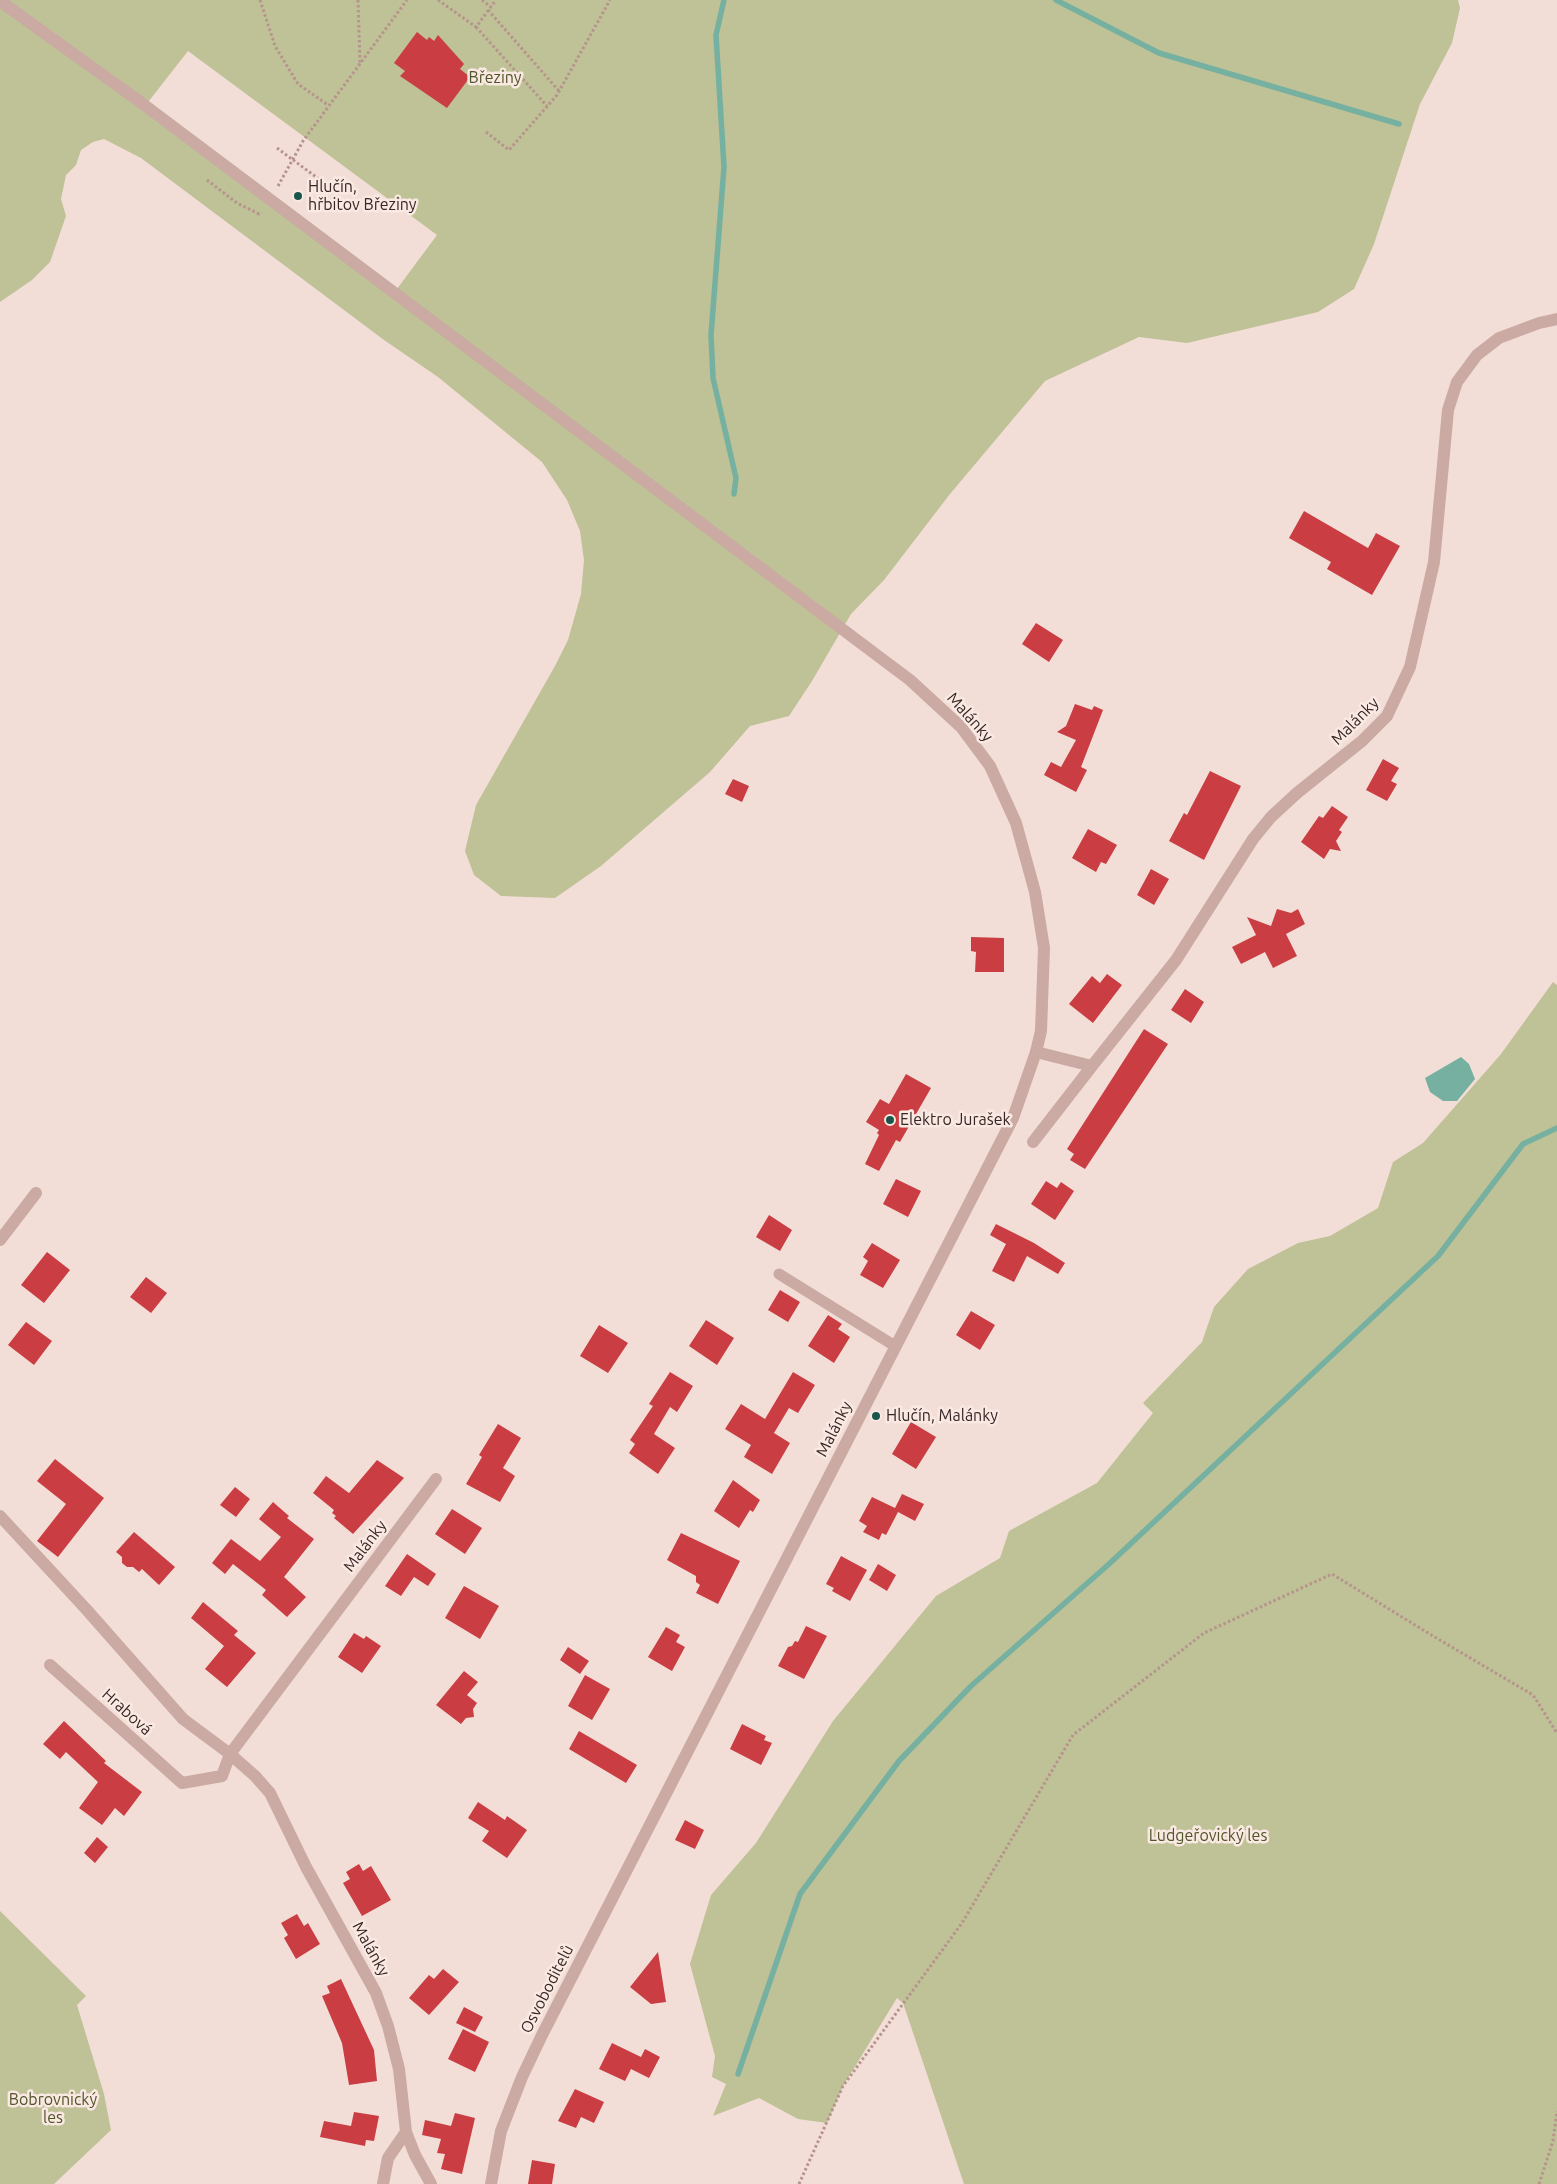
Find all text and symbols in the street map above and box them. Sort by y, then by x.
park label: Březiny [468,68,522,88]
place label: Hlučín, hřbitov Březiny [308,177,417,215]
marker: Hlučín, hřbitov Březiny [292,190,304,202]
street label: Malánky [943,688,997,746]
street label: Malánky [1327,693,1383,749]
place label: Elektro Jurašek [900,1110,1011,1130]
marker: Elektro Jurašek [884,1114,896,1126]
street label: Malánky [812,1398,856,1460]
place label: Hlučín, Malánky [886,1406,998,1426]
marker: Hlučín, Malánky [870,1410,882,1422]
street label: Malánky [339,1516,391,1576]
street label: Hrabová [98,1685,156,1739]
park label: Ludgeřovický les [1149,1826,1267,1846]
street label: Malánky [348,1918,394,1980]
street label: Osvoboditelů [516,1941,578,2037]
park label: Bobrovnický les [9,2090,97,2128]

